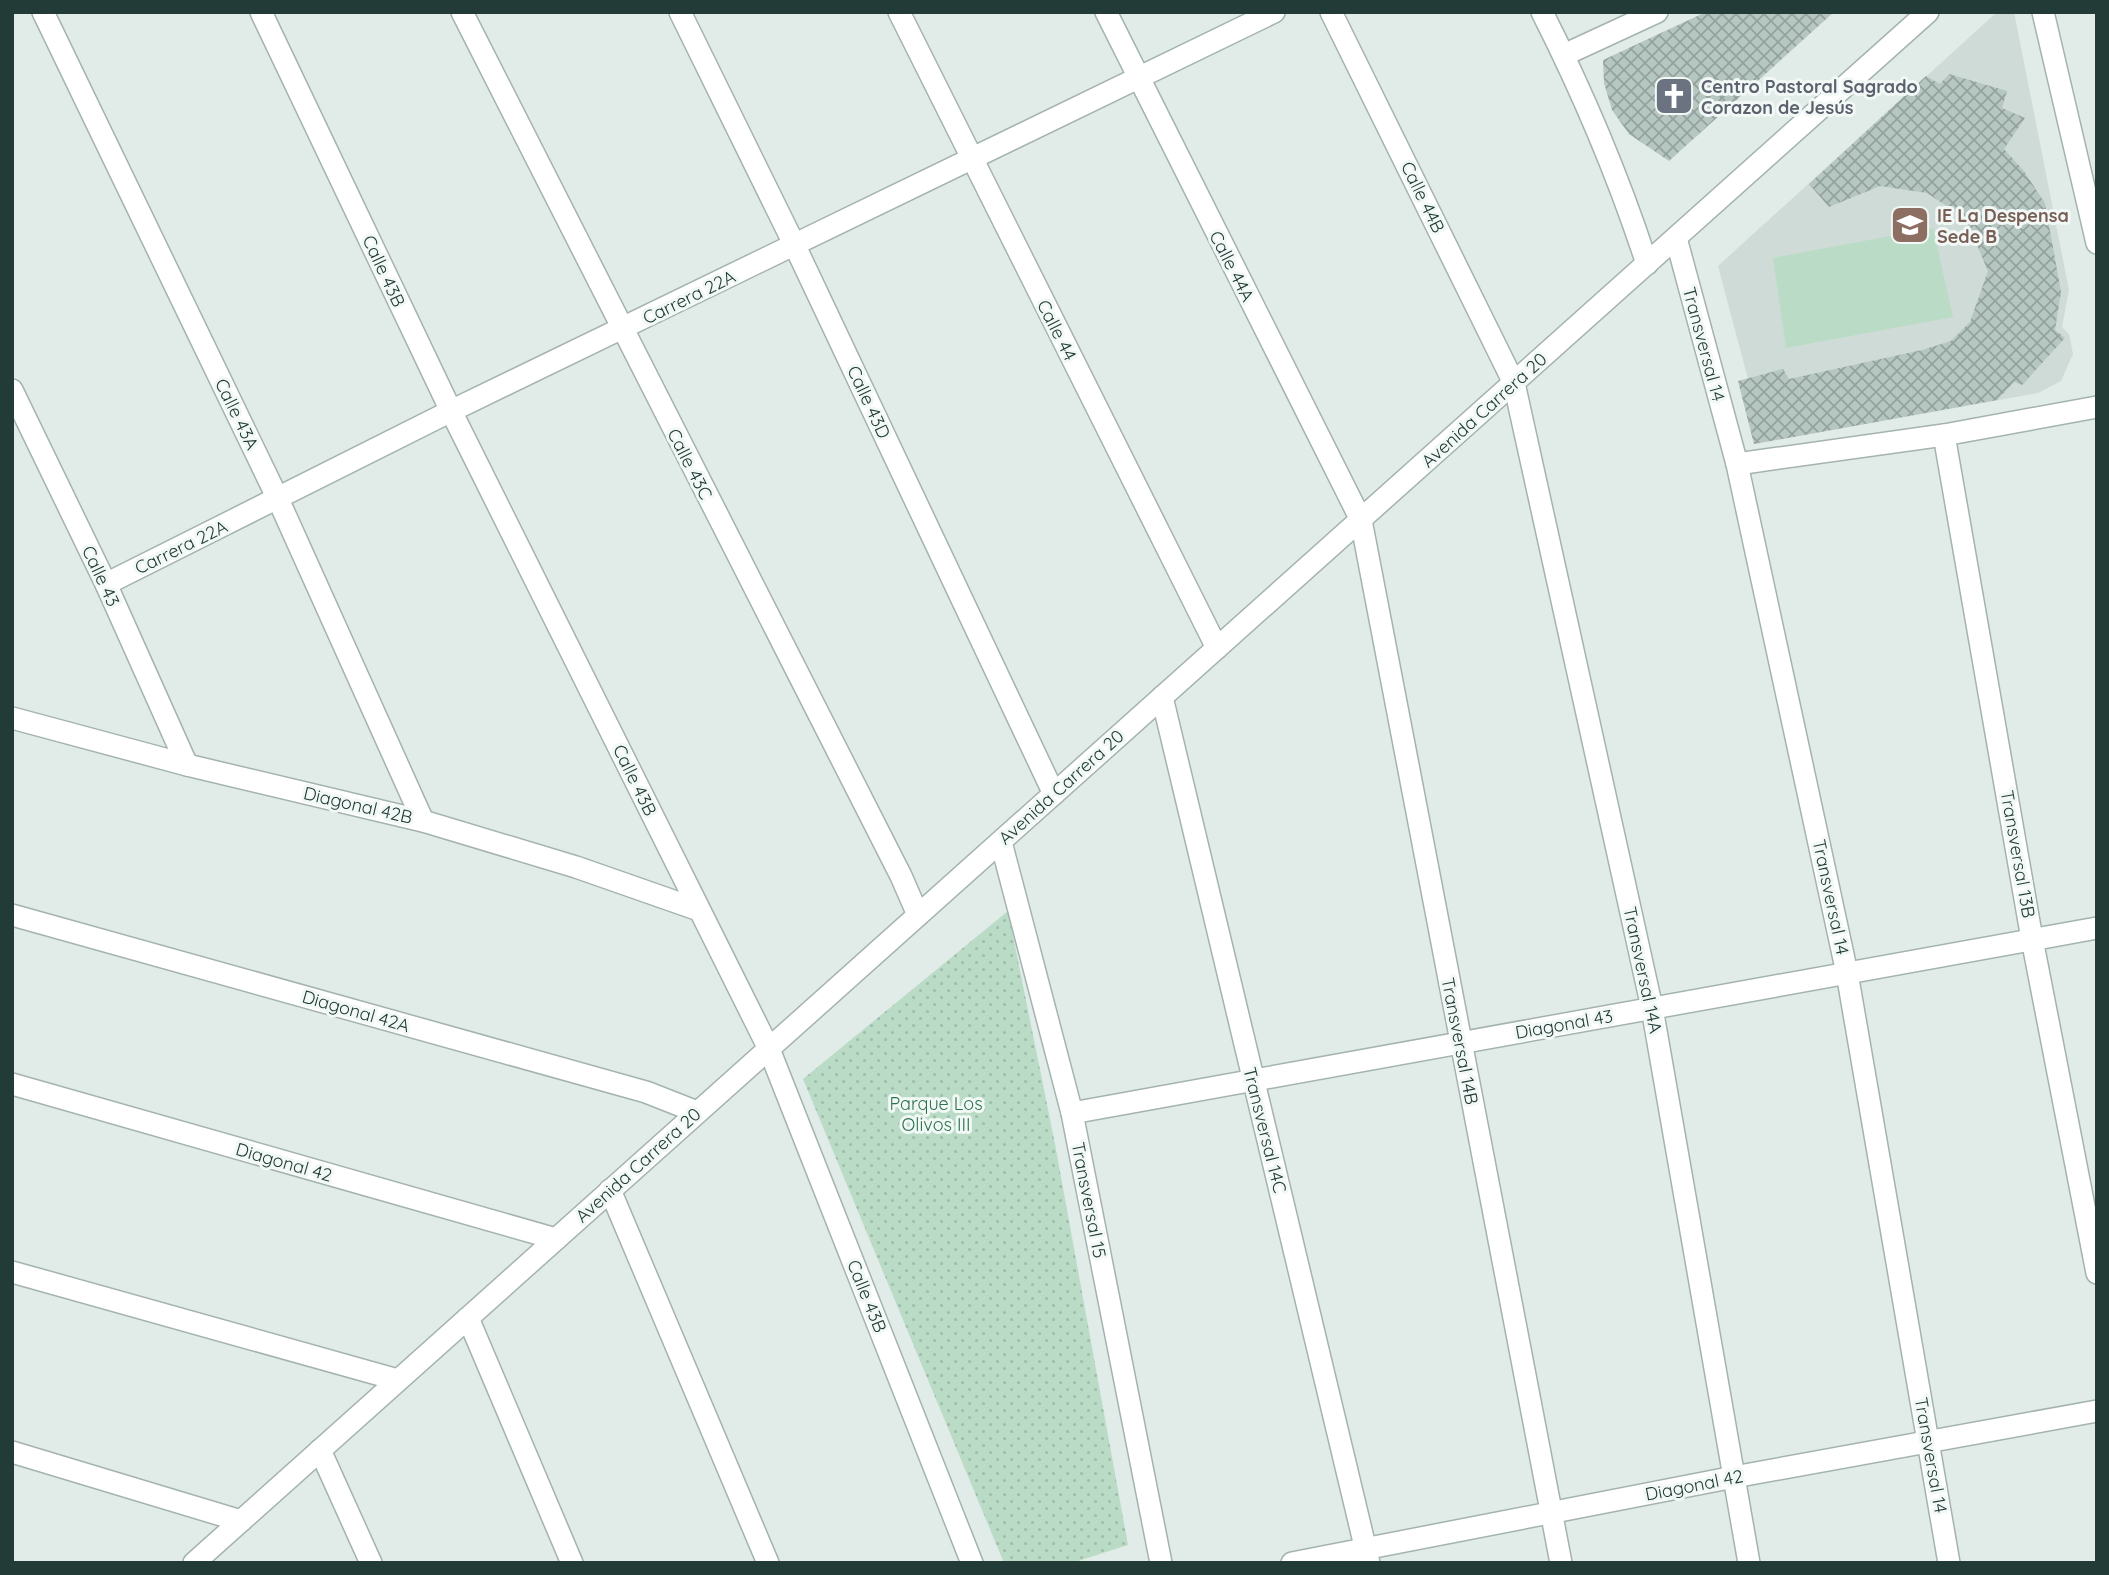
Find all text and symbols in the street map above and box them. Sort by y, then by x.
church icon: Centro Pastoral Sagrado Corazon de Jesús [1653,75,1695,117]
place label: Centro Pastoral Sagrado Corazon de Jesús [1701,75,1918,119]
street label: Calle 44B [1396,158,1450,236]
school or university icon: IE La Despensa Sede B [1889,204,1931,246]
place label: IE La Despensa Sede B [1937,204,2069,248]
street label: Calle 44A [1204,227,1260,306]
street label: Calle 43B [357,231,411,311]
street label: Carrera 22A [639,264,739,329]
street label: Transversal 14 [1678,284,1730,404]
street label: Calle 44 [1032,296,1082,364]
street label: Avenida Carrera 20 [1416,348,1552,472]
street label: Calle 43D [842,362,896,442]
street label: Calle 43A [210,375,264,454]
street label: Calle 43C [662,425,718,504]
street label: Carrera 22A [131,514,231,579]
street label: Calle 43 [77,542,125,610]
street label: Avenida Carrera 20 [993,725,1129,849]
street label: Calle 43B [608,741,662,819]
street label: Diagonal 42B [301,781,415,829]
street label: Transversal 13B [1995,788,2041,920]
street label: Transversal 14 [1808,837,1854,957]
street label: Transversal 14A [1618,905,1668,1036]
street label: Transversal 14B [1436,976,1484,1106]
street label: Diagonal 42A [300,985,413,1037]
street label: Diagonal 43 [1513,1004,1615,1044]
street label: Transversal 14C [1238,1065,1292,1196]
park label: Parque Los Olivos III [889,1092,983,1136]
street label: Avenida Carrera 20 [570,1103,706,1227]
street label: Diagonal 42 [233,1137,335,1187]
street label: Transversal 15 [1066,1140,1112,1260]
street label: Calle 43B [842,1256,892,1336]
street label: Transversal 14 [1909,1395,1953,1515]
street label: Diagonal 42 [1643,1464,1745,1506]

